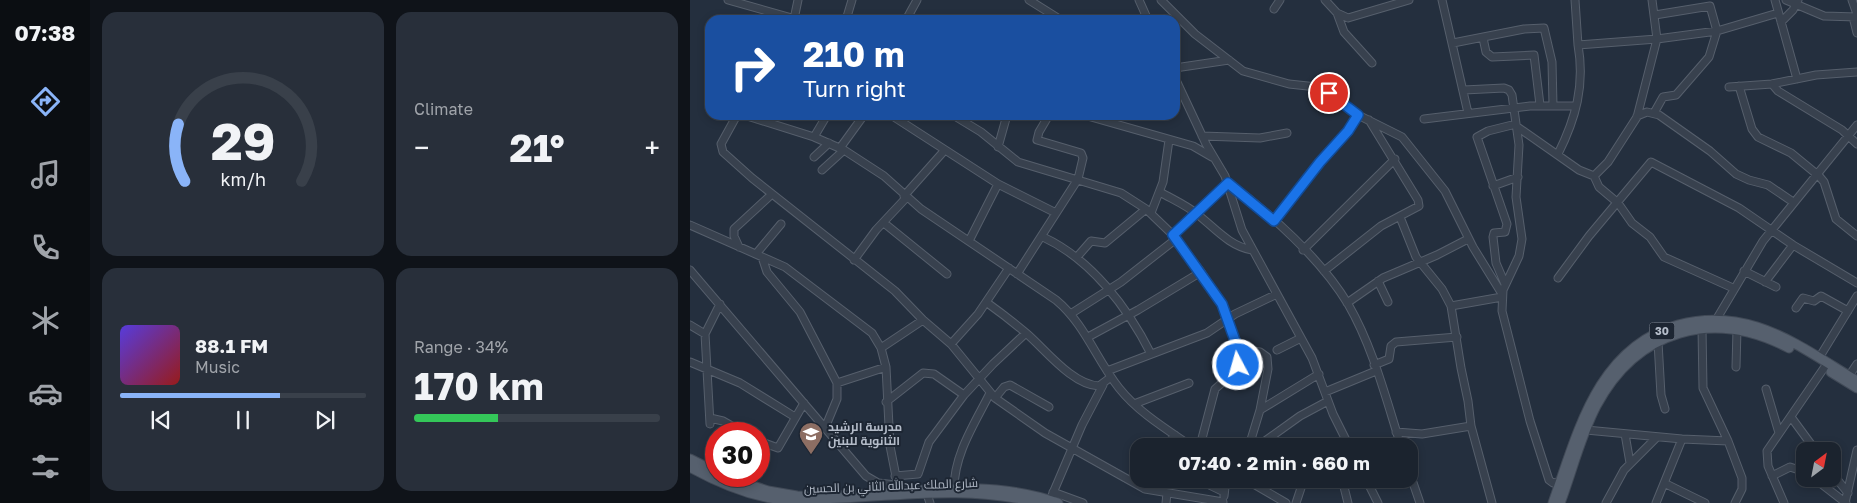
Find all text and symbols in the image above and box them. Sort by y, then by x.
text: 07:38 [15,19,75,46]
text: 210 m [803,33,905,75]
icon: right [720,35,785,100]
pin [1308,72,1350,114]
text: Turn right [803,75,906,102]
icon: arrive [1315,79,1343,107]
icon: directions [28,84,63,119]
text: Climate [414,99,473,119]
text: 29 [211,109,275,171]
text: 21° [510,125,565,170]
text: − [414,131,429,164]
text: + [645,131,660,164]
icon: music [28,157,63,192]
text: km/h [220,168,266,190]
icon: phone [28,230,63,265]
icon: climate [28,303,63,338]
road number: 30 [1650,322,1674,340]
text: 88.1 FM [195,334,268,357]
text: Range · 34% [414,337,508,357]
position arrow [1211,338,1263,390]
text: Music [195,357,240,377]
text: 170 km [414,363,544,408]
icon: car [28,376,63,411]
icon: previous [147,406,175,434]
icon: pause [229,406,257,434]
icon: next [311,406,339,434]
place label: مدرسة الرشيد الثانوية للبنين [828,419,902,449]
school or university icon: مدرسة الرشيد الثانوية للبنين [798,421,824,455]
speed limit sign: 30 [705,422,770,487]
north arrow [1796,442,1841,488]
map controls [1796,442,1841,487]
icon: filters [28,449,63,484]
text: 07:40 · 2 min · 660 m [1178,451,1370,474]
street label: شارع الملك عبدالله الثاني بن الحسين [804,475,979,499]

